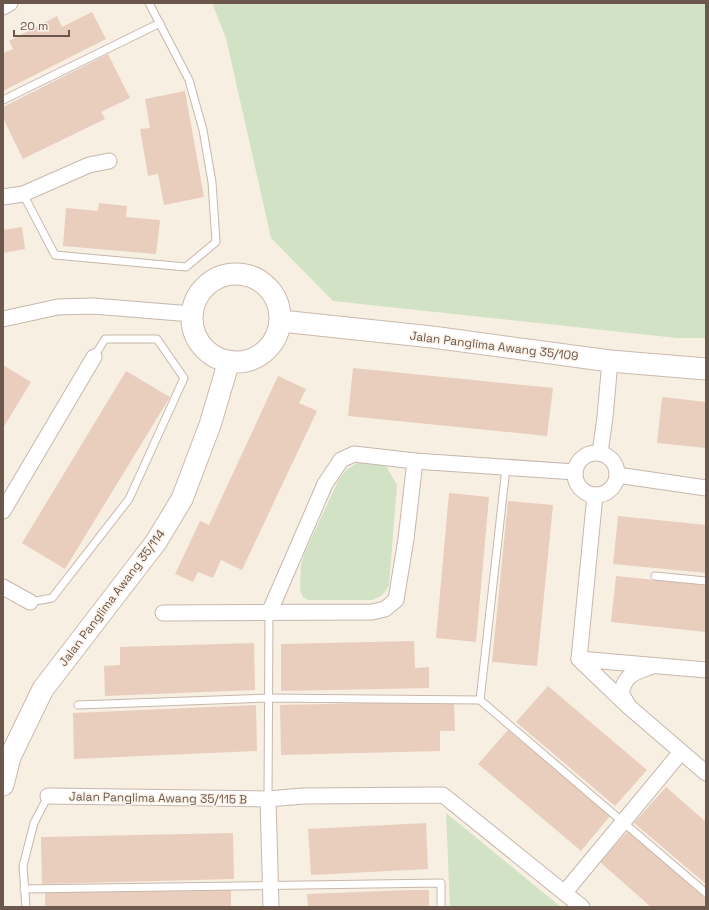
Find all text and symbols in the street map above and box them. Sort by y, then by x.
scale bar [14,12,69,38]
text: 20 m [20,18,48,34]
street label: Jalan Panglima Awang 35/109 [409,328,579,364]
street label: Jalan Panglima Awang 35/114 [55,526,169,670]
street label: Jalan Panglima Awang 35/115 B [69,788,247,808]

